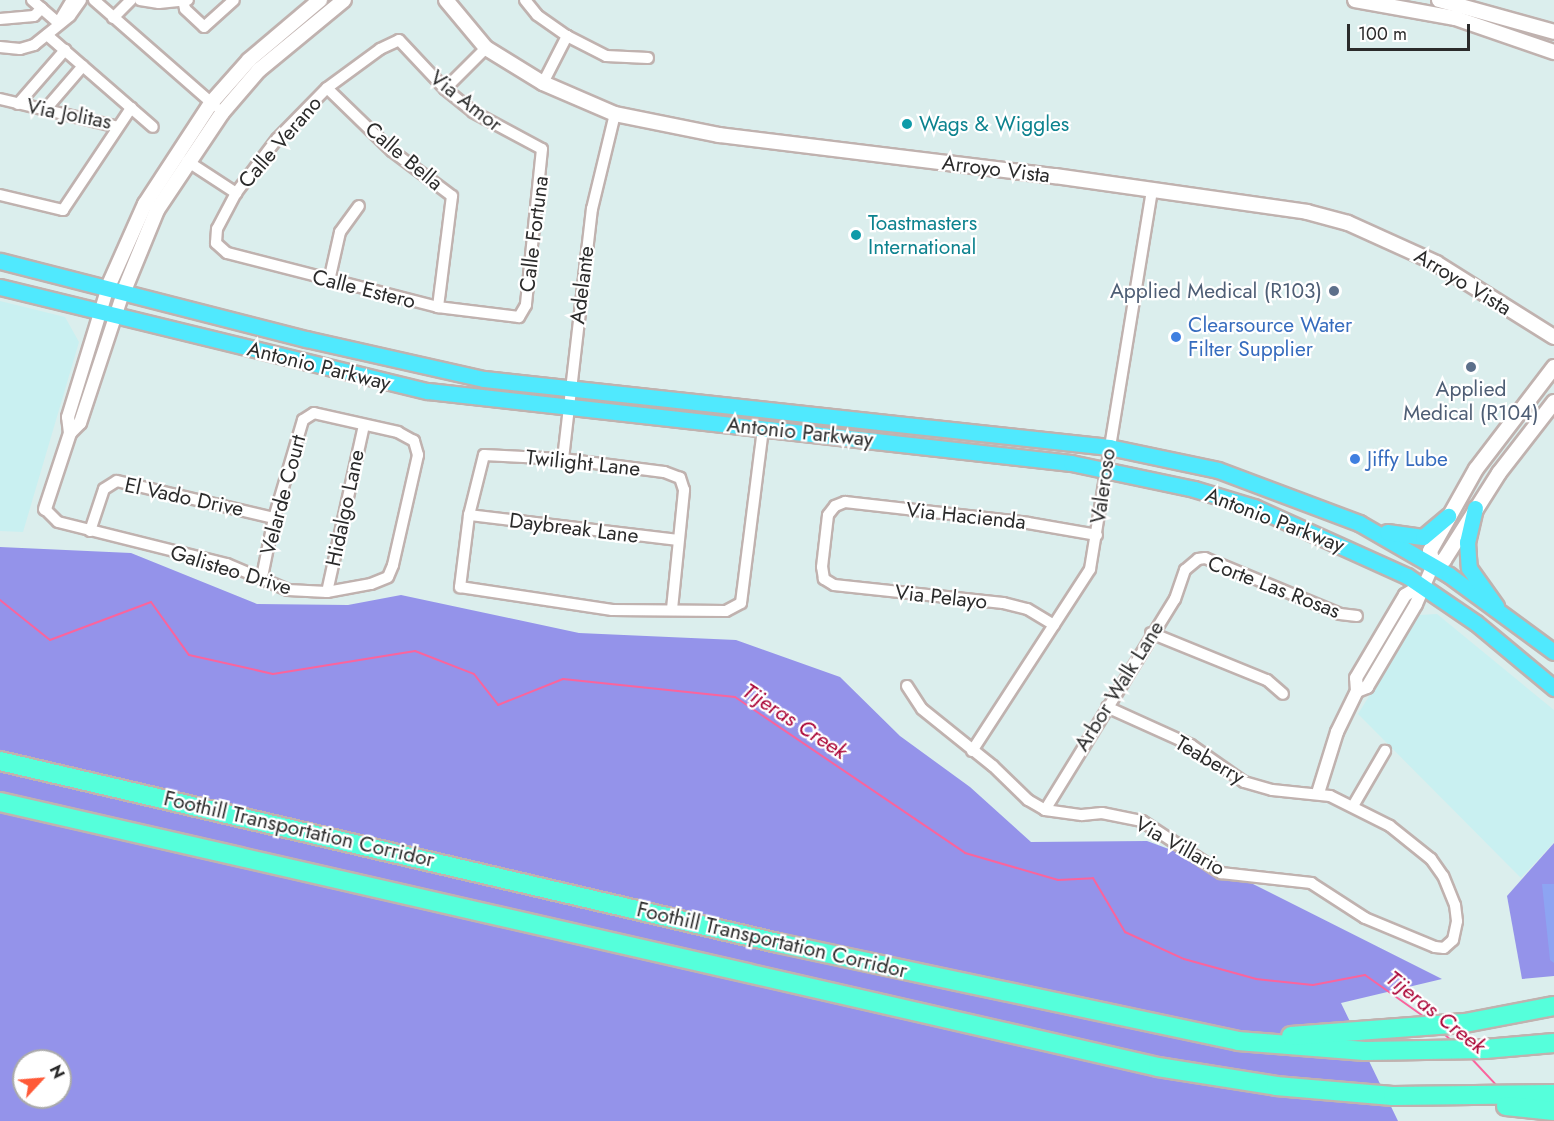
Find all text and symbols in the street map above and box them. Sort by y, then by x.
scale bar [1350,12,1473,50]
text: 100 m [1358,21,1407,47]
street label: Via Amor [425,65,507,137]
street label: Calle Verano [233,91,327,193]
street label: Via Jolitas [24,93,114,135]
place label: Wags & Wiggles [919,111,1069,137]
street label: Calle Bella [360,116,448,196]
marker: Wags & Wiggles [900,117,914,131]
street label: Arroyo Vista [941,150,1051,188]
street label: Calle Fortuna [514,174,554,294]
place label: Toastmasters International [868,210,977,260]
marker: Toastmasters International [849,228,863,242]
street label: Arroyo Vista [1410,243,1516,321]
street label: Adelante [565,245,599,325]
street label: Calle Estero [310,264,418,314]
place label: Applied Medical (R103) [1110,278,1322,304]
marker: Applied Medical (R103) [1327,284,1341,298]
place label: Clearsource Water Filter Supplier [1188,312,1352,362]
marker: Clearsource Water Filter Supplier [1169,330,1183,344]
street label: Antonio Parkway [245,336,393,396]
marker: Applied Medical (R104) [1464,360,1478,374]
place label: Applied Medical (R104) [1403,376,1539,426]
street label: Antonio Parkway [726,412,874,452]
street label: Velarde Court [255,432,311,558]
street label: Twilight Lane [525,444,641,482]
place label: Jiffy Lube [1367,446,1448,472]
street label: Hidalgo Lane [320,447,370,569]
street label: Valeroso [1085,447,1121,525]
marker: Jiffy Lube [1348,452,1362,466]
street label: El Vado Drive [122,472,246,522]
street label: Antonio Parkway [1202,482,1348,558]
street label: Via Hacienda [905,497,1027,535]
street label: Daybreak Lane [508,508,640,548]
street label: Galisteo Drive [167,540,295,600]
street label: Corte Las Rosas [1204,550,1344,624]
street label: Via Pelayo [894,580,988,614]
street label: Arbor Walk Lane [1069,616,1169,756]
water label: Tijeras Creek [738,677,852,765]
street label: Teaberry [1171,730,1249,790]
street label: Foothill Transportation Corridor [161,786,437,872]
street label: Via Villario [1131,811,1229,881]
street label: Foothill Transportation Corridor [634,897,910,983]
water label: Tijeras Creek [1381,965,1491,1059]
north arrow [12,1049,72,1109]
text: N [44,1061,70,1083]

